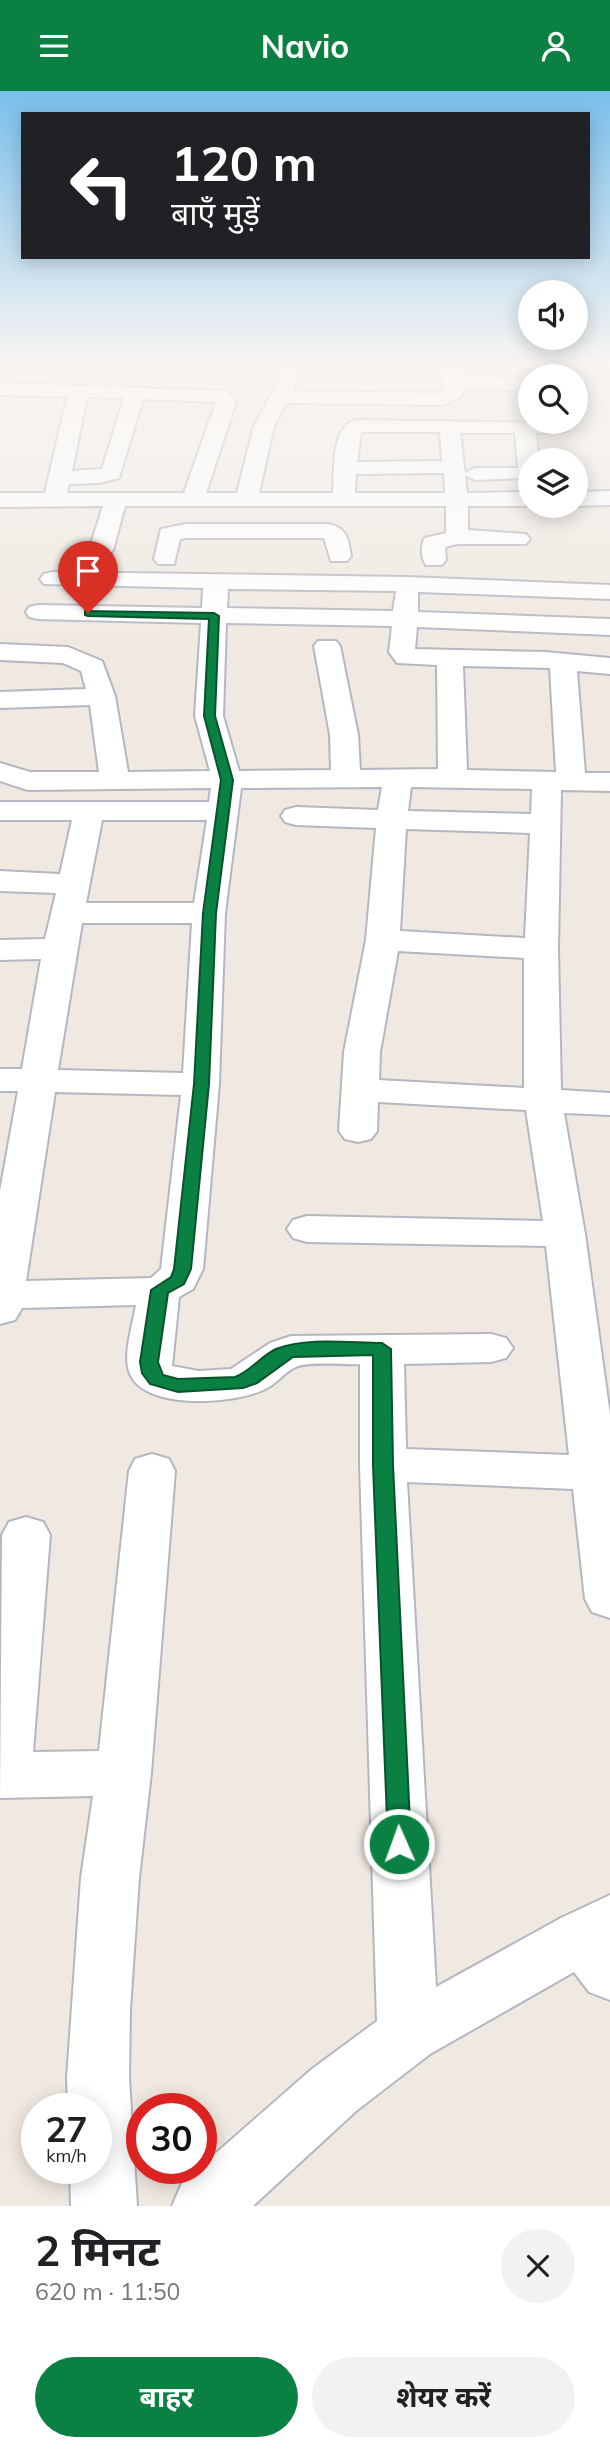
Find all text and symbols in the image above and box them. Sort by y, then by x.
text: Navio [261,26,349,66]
icon: menu [35,27,73,65]
icon: person [537,27,575,65]
text: 120 m [171,132,317,193]
icon: left [56,140,147,231]
text: बाएँ मुड़ें [171,193,260,233]
map controls [518,280,588,518]
button: sound [518,280,588,350]
button: search [518,364,588,434]
button: layers [518,448,588,518]
pin [58,541,118,613]
icon: arrive [69,552,107,590]
position arrow [362,1807,436,1881]
speed limit sign: 30 [126,2093,217,2184]
text: 27 [45,2107,88,2151]
text: km/h [46,2144,87,2167]
text: 2 मिनट [35,2224,160,2277]
button: close [501,2229,575,2303]
text: 620 m · 11:50 [35,2277,180,2306]
button: बाहर [35,2357,298,2437]
button: शेयर करें [312,2357,575,2437]

